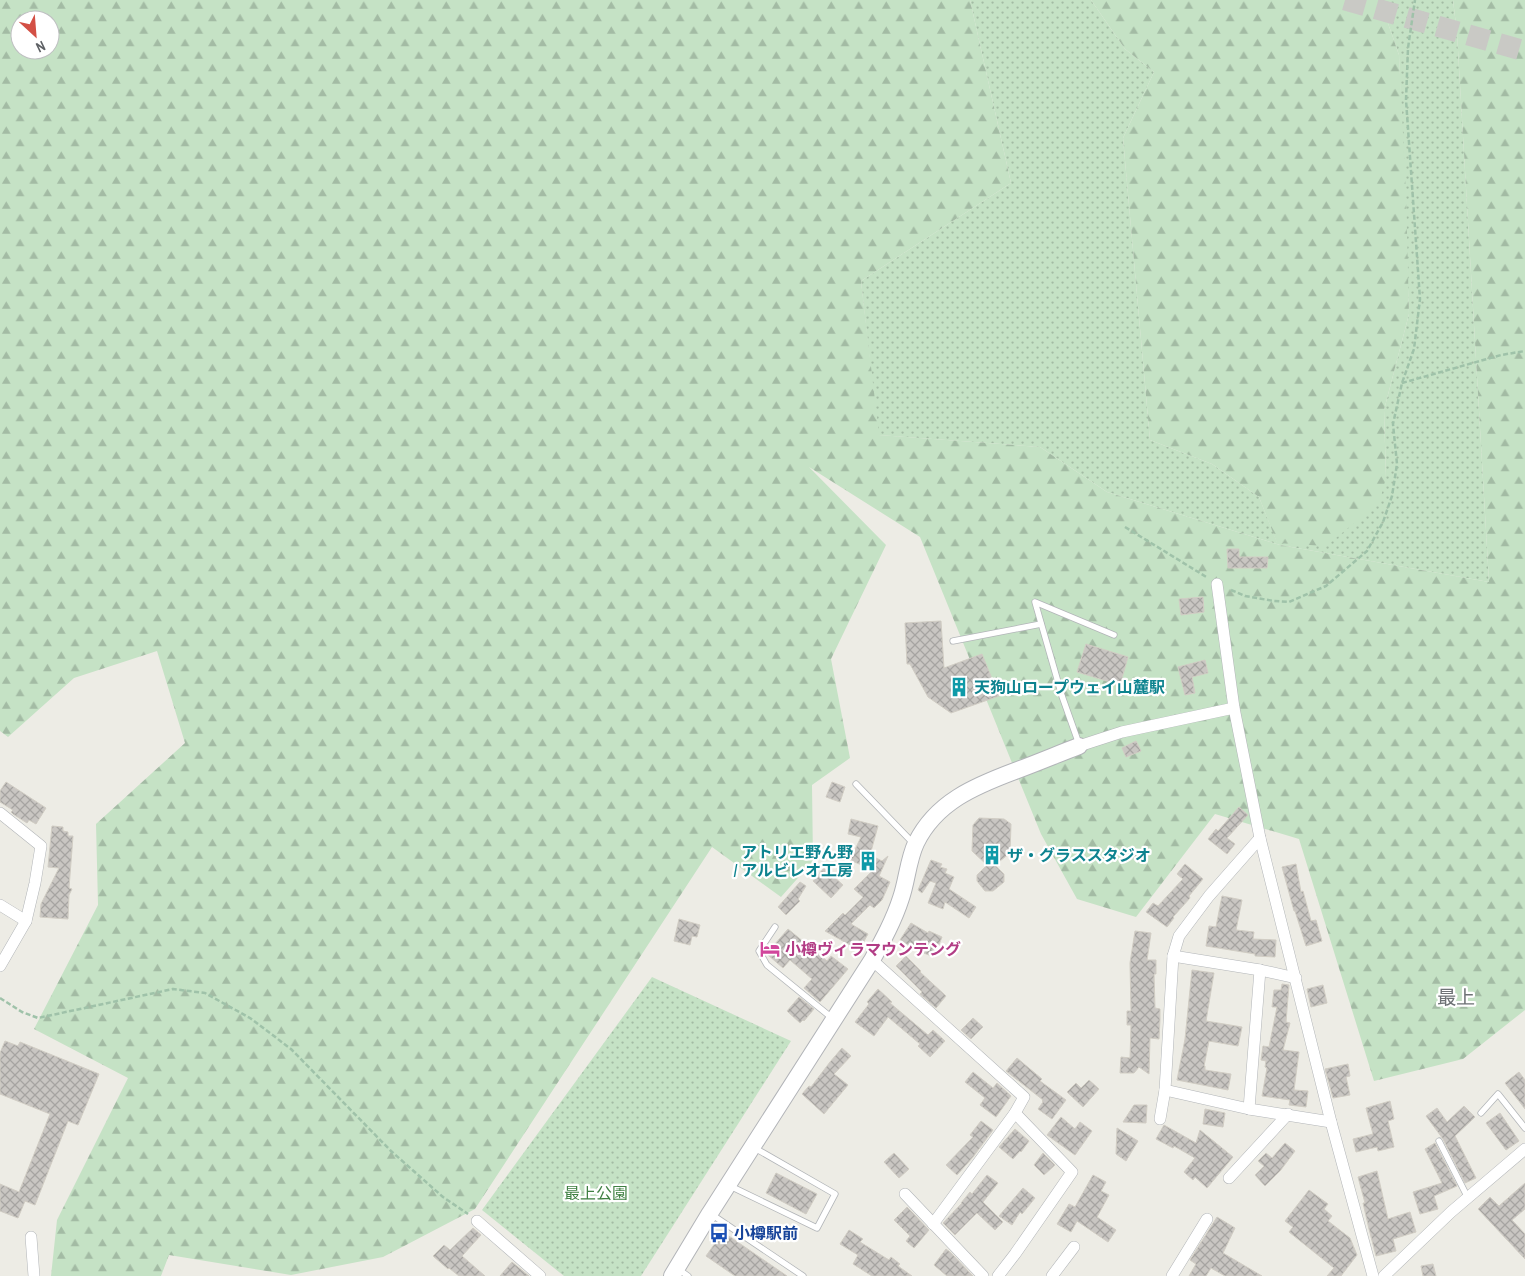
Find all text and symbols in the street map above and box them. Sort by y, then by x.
north arrow [10,10,60,60]
text: N [33,37,48,57]
building icon: 天狗山ロープウェイ山麓駅 [948,676,970,698]
place label: 天狗山ロープウェイ山麓駅 [974,676,1165,698]
place label: アトリエ野ん野 / アルビレオ工房 [734,841,853,881]
building icon: ザ・グラススタジオ [981,844,1003,866]
place label: ザ・グラススタジオ [1007,844,1151,866]
building icon: アトリエ野ん野 / アルビレオ工房 [857,850,879,872]
hotel icon: 小樽ヴィラマウンテング [759,938,781,960]
place label: 小樽ヴィラマウンテング [785,938,961,960]
district label: 最上 [1437,984,1475,1010]
park label: 最上公園 [564,1182,628,1204]
bus stop icon: 小樽駅前 [708,1222,730,1244]
place label: 小樽駅前 [734,1222,798,1244]

